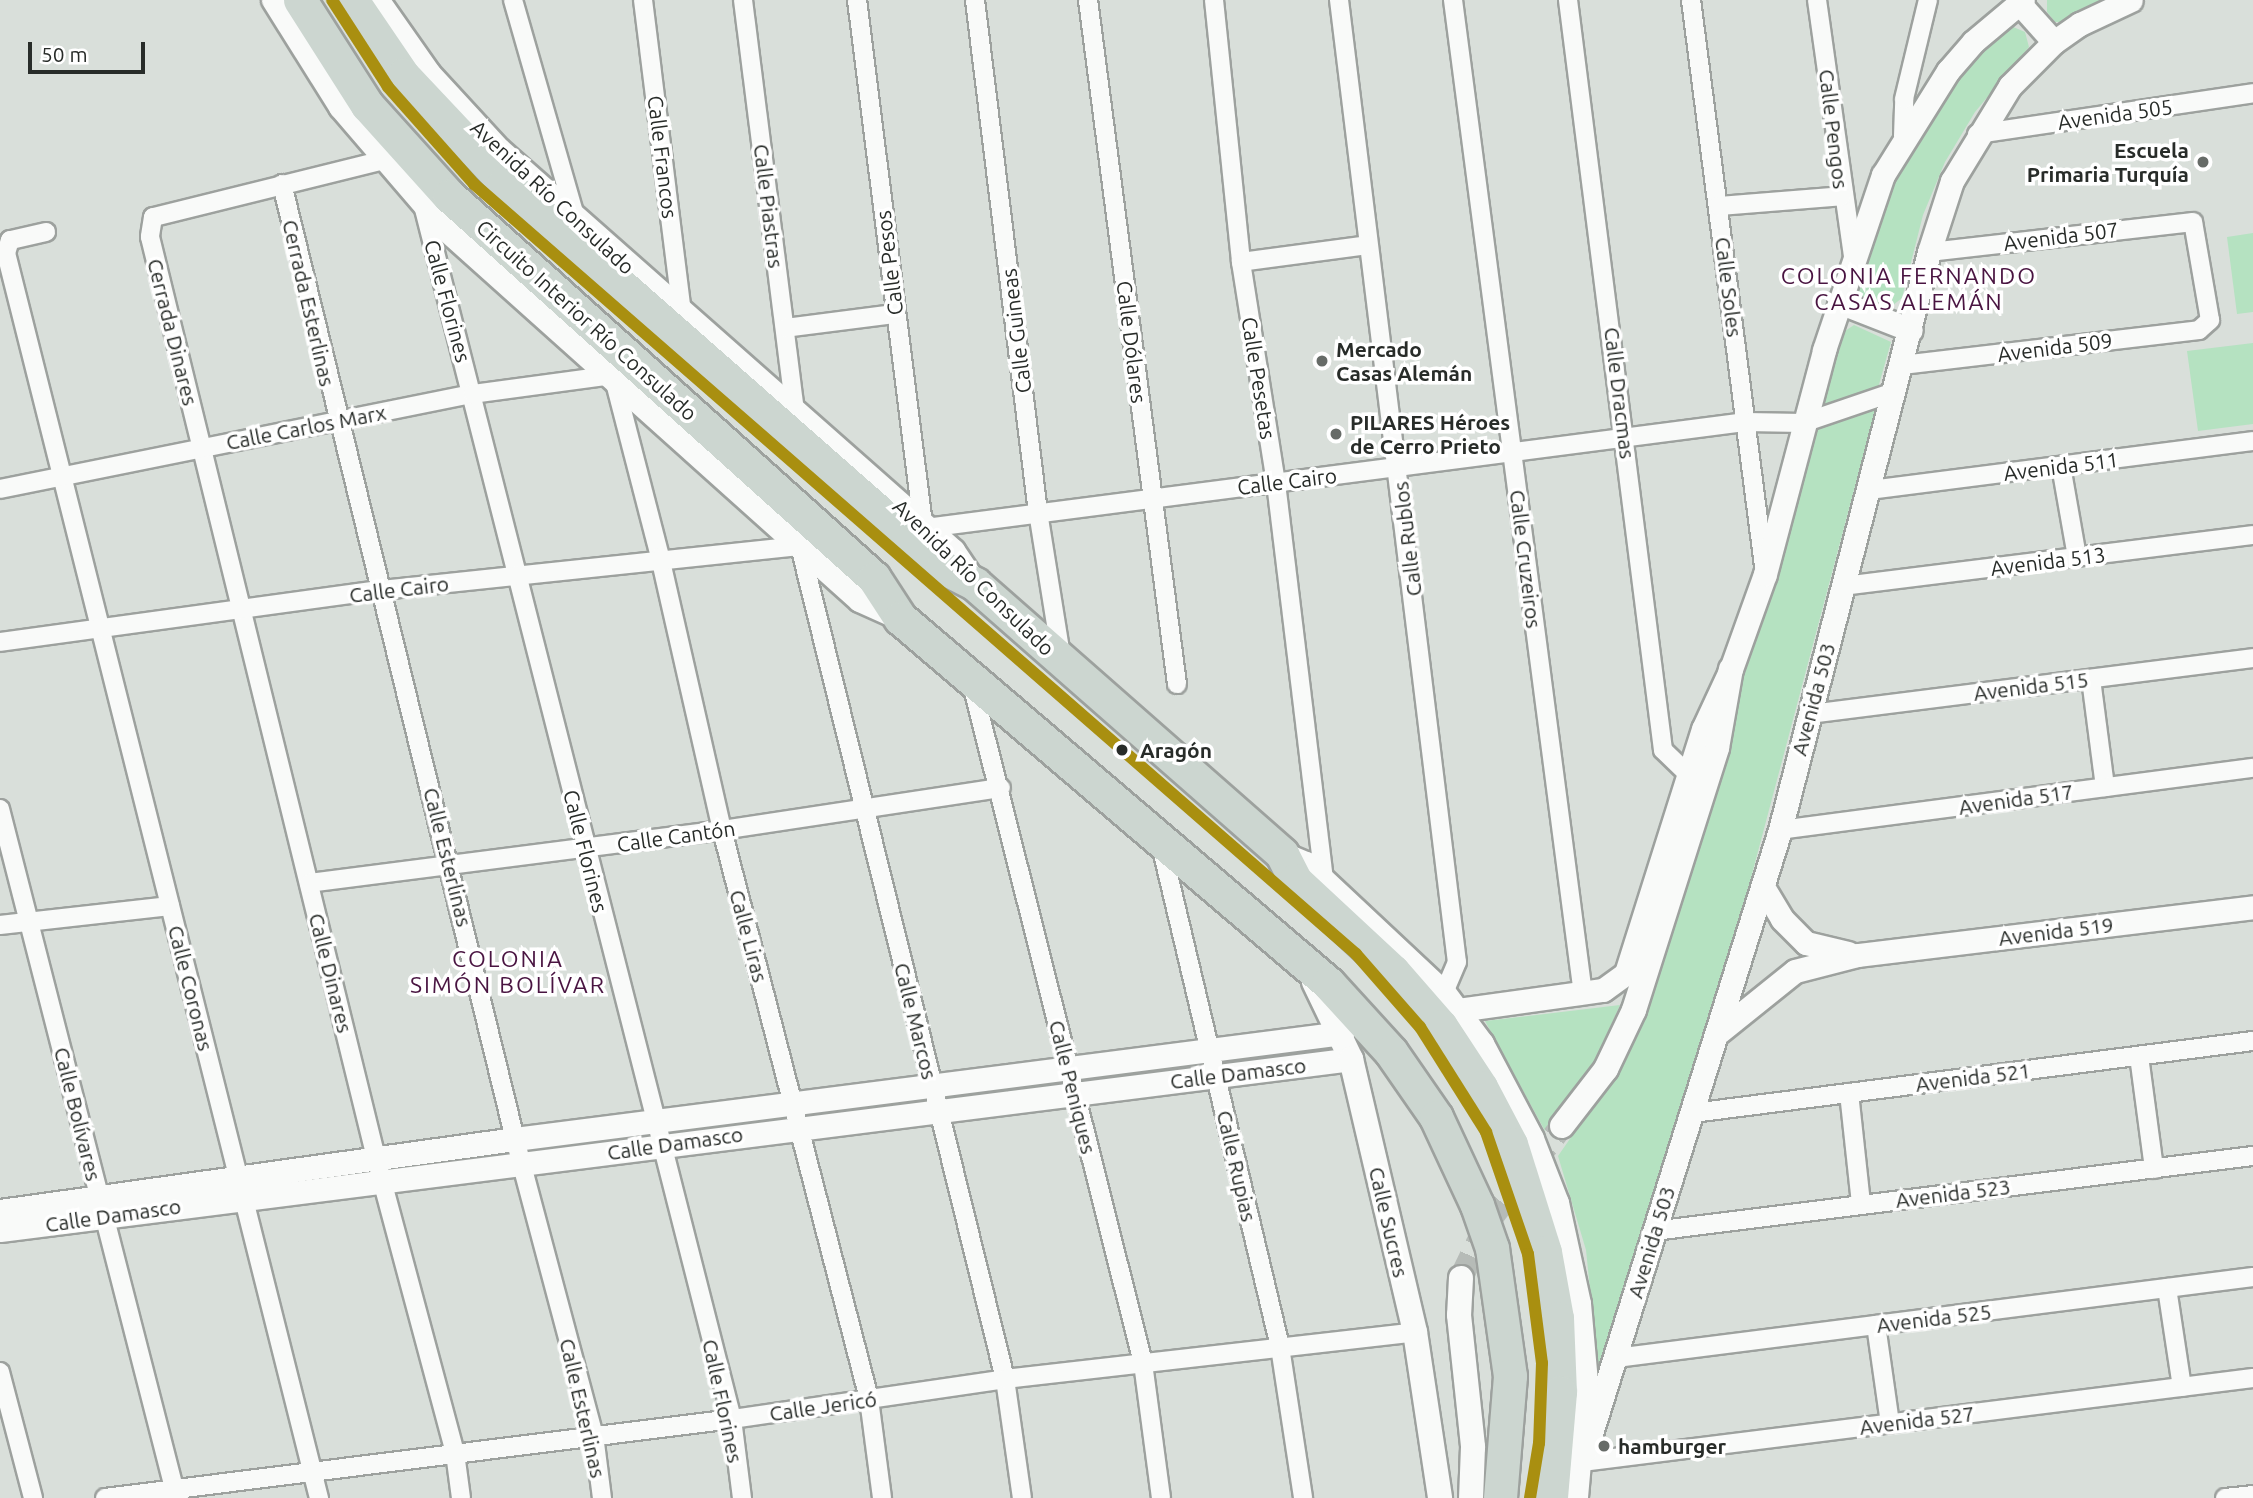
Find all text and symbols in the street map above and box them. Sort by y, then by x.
scale bar [32,28,149,72]
text: 50 m [41,42,88,66]
street label: Calle Pengos [1814,68,1854,190]
street label: Avenida 505 [2056,93,2174,135]
street label: Calle Francos [643,94,683,220]
street label: Avenida Río Consulado [466,115,640,279]
place label: Escuela Primaria Turquía [2027,137,2189,187]
street label: Calle Piastras [749,143,789,269]
marker: Escuela Primaria Turquía [2195,154,2211,170]
street label: Calle Pesos [870,209,908,317]
street label: Circuito Interior Río Consulado [472,214,702,426]
street label: Avenida 507 [2002,216,2120,256]
street label: Cerrada Esterlinas [278,217,340,389]
street label: Calle Soles [1710,236,1748,338]
street label: Calle Florines [420,237,476,365]
street label: Cerrada Dinares [143,256,203,408]
district label: COLONIA FERNANDO CASAS ALEMÁN [1783,262,2035,316]
street label: Calle Guineas [996,267,1036,395]
street label: Calle Dólares [1112,279,1152,405]
street label: Calle Pesetas [1237,315,1281,441]
street label: Calle Dracmas [1599,326,1641,460]
street label: Avenida 509 [1996,327,2114,367]
place label: Mercado Casas Alemán [1336,336,1472,386]
marker: Mercado Casas Alemán [1314,353,1330,369]
street label: Calle Carlos Marx [224,399,388,455]
place label: PILARES Héroes de Cerro Prieto [1350,409,1510,459]
marker: PILARES Héroes de Cerro Prieto [1328,426,1344,442]
street label: Avenida 511 [2002,446,2120,486]
street label: Calle Cairo [1236,462,1338,500]
street label: Calle Rublos [1387,480,1427,598]
street label: Calle Cruzeiros [1505,488,1547,630]
street label: Avenida Río Consulado [888,493,1060,661]
street label: Avenida 513 [1989,541,2107,581]
street label: Calle Cairo [348,570,450,608]
street label: Avenida 503 [1786,640,1840,758]
street label: Avenida 515 [1972,666,2090,706]
place label: Aragón [1140,737,1212,763]
marker: Aragón [1110,738,1134,762]
street label: Avenida 517 [1957,778,2075,820]
street label: Calle Esterlinas [419,785,477,929]
street label: Calle Florines [559,787,613,915]
street label: Calle Cantón [615,815,737,857]
street label: Calle Liras [725,887,773,985]
street label: Calle Dinares [304,911,358,1035]
street label: Avenida 519 [1997,911,2115,951]
street label: Calle Coronas [163,923,219,1053]
district label: COLONIA SIMÓN BOLÍVAR [412,945,604,999]
street label: Calle Marcos [889,960,943,1082]
street label: Calle Peniques [1044,1018,1102,1156]
street label: Calle Bolívares [49,1045,107,1183]
street label: Calle Damasco [1169,1052,1307,1094]
street label: Avenida 521 [1914,1057,2032,1097]
street label: Calle Rupias [1212,1108,1262,1224]
street label: Calle Damasco [606,1121,744,1165]
street label: Calle Sucres [1364,1164,1414,1280]
street label: Avenida 523 [1894,1173,2012,1213]
street label: Avenida 503 [1622,1183,1680,1301]
street label: Calle Damasco [44,1193,182,1237]
street label: Avenida 525 [1875,1298,1993,1338]
street label: Calle Esterlinas [555,1336,611,1480]
street label: Calle Florines [698,1337,748,1465]
street label: Calle Jericó [768,1386,878,1426]
street label: Avenida 527 [1858,1400,1976,1440]
place label: hamburger [1618,1433,1726,1459]
marker: hamburger [1596,1438,1612,1454]

